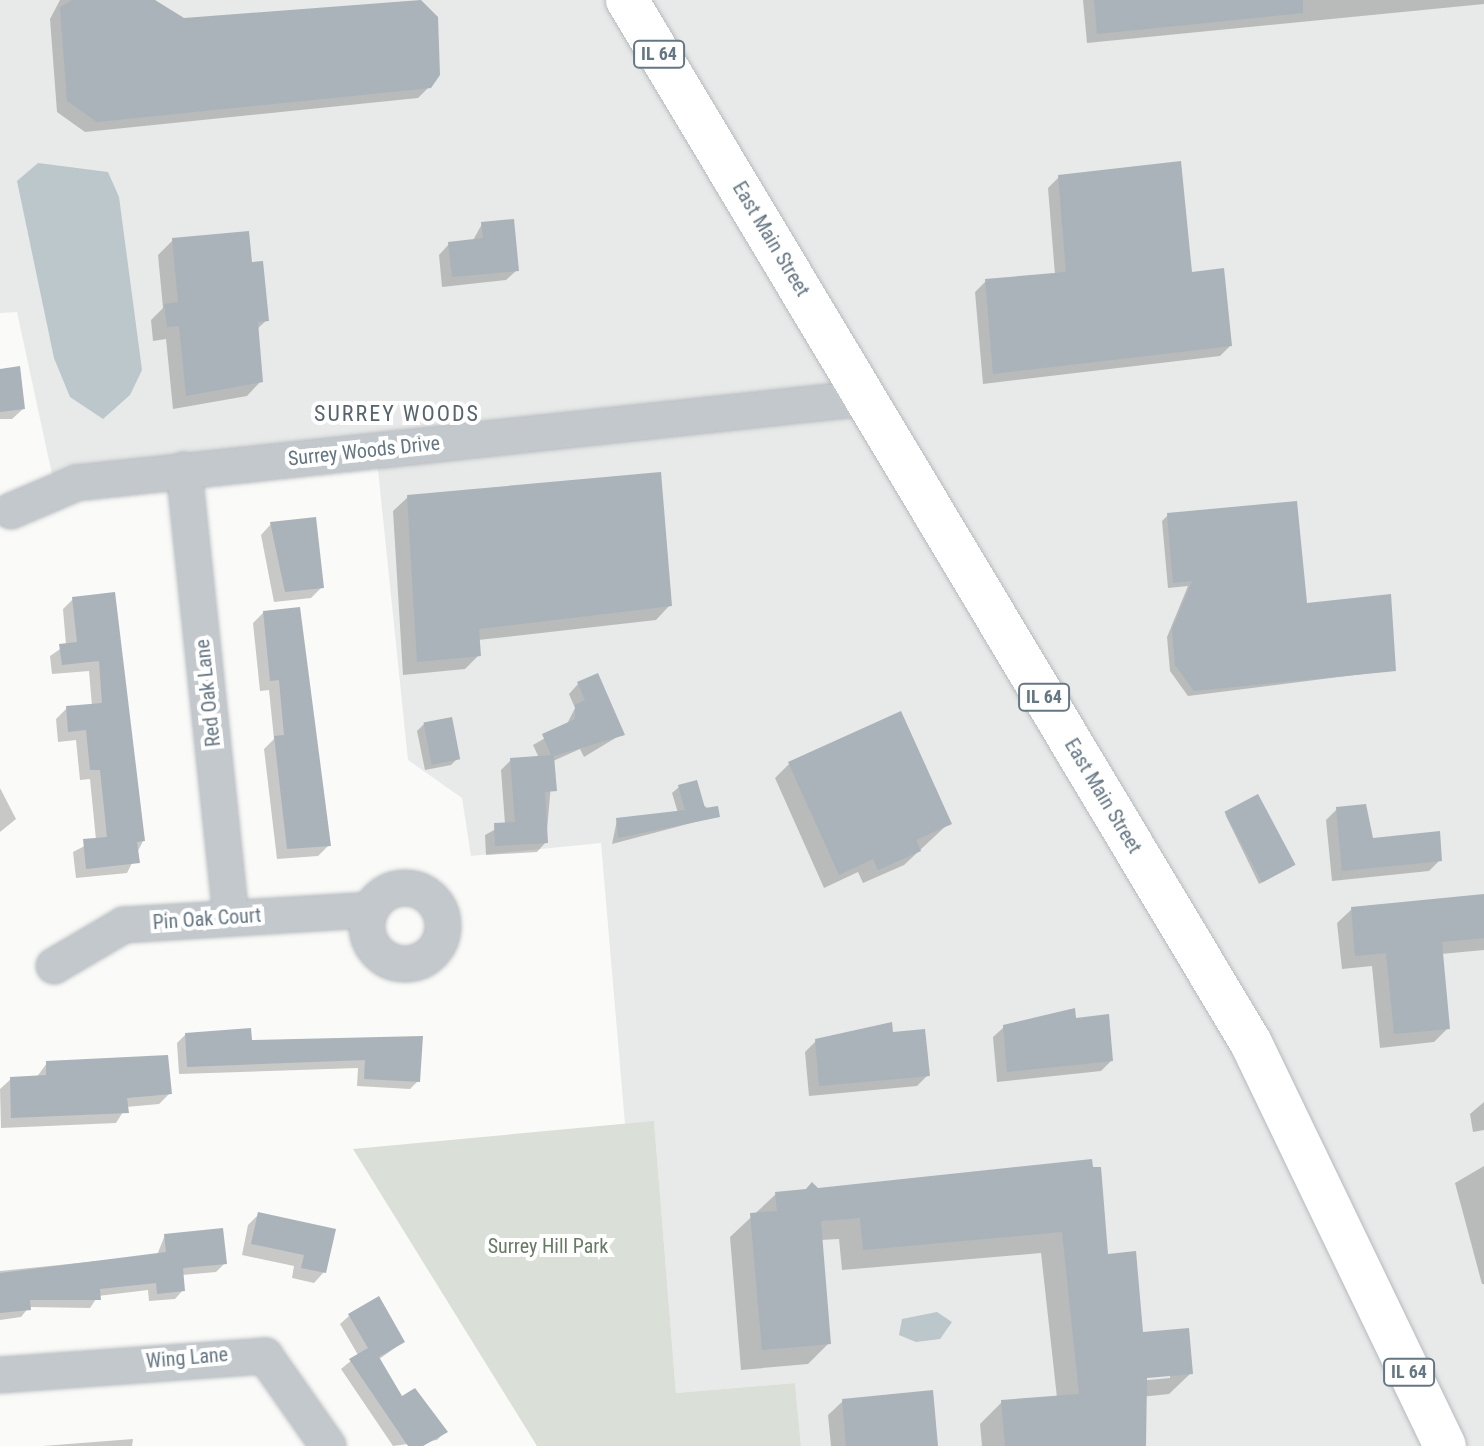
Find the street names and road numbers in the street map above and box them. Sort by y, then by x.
road number: IL 64 [633,40,685,68]
street label: East Main Street [727,177,815,301]
street label: Surrey Woods Drive [287,431,441,471]
street label: Red Oak Lane [190,638,226,748]
road number: IL 64 [1018,683,1070,711]
street label: East Main Street [1059,734,1147,858]
street label: Pin Oak Court [152,903,262,935]
street label: Wing Lane [145,1342,229,1374]
road number: IL 64 [1383,1358,1435,1386]

